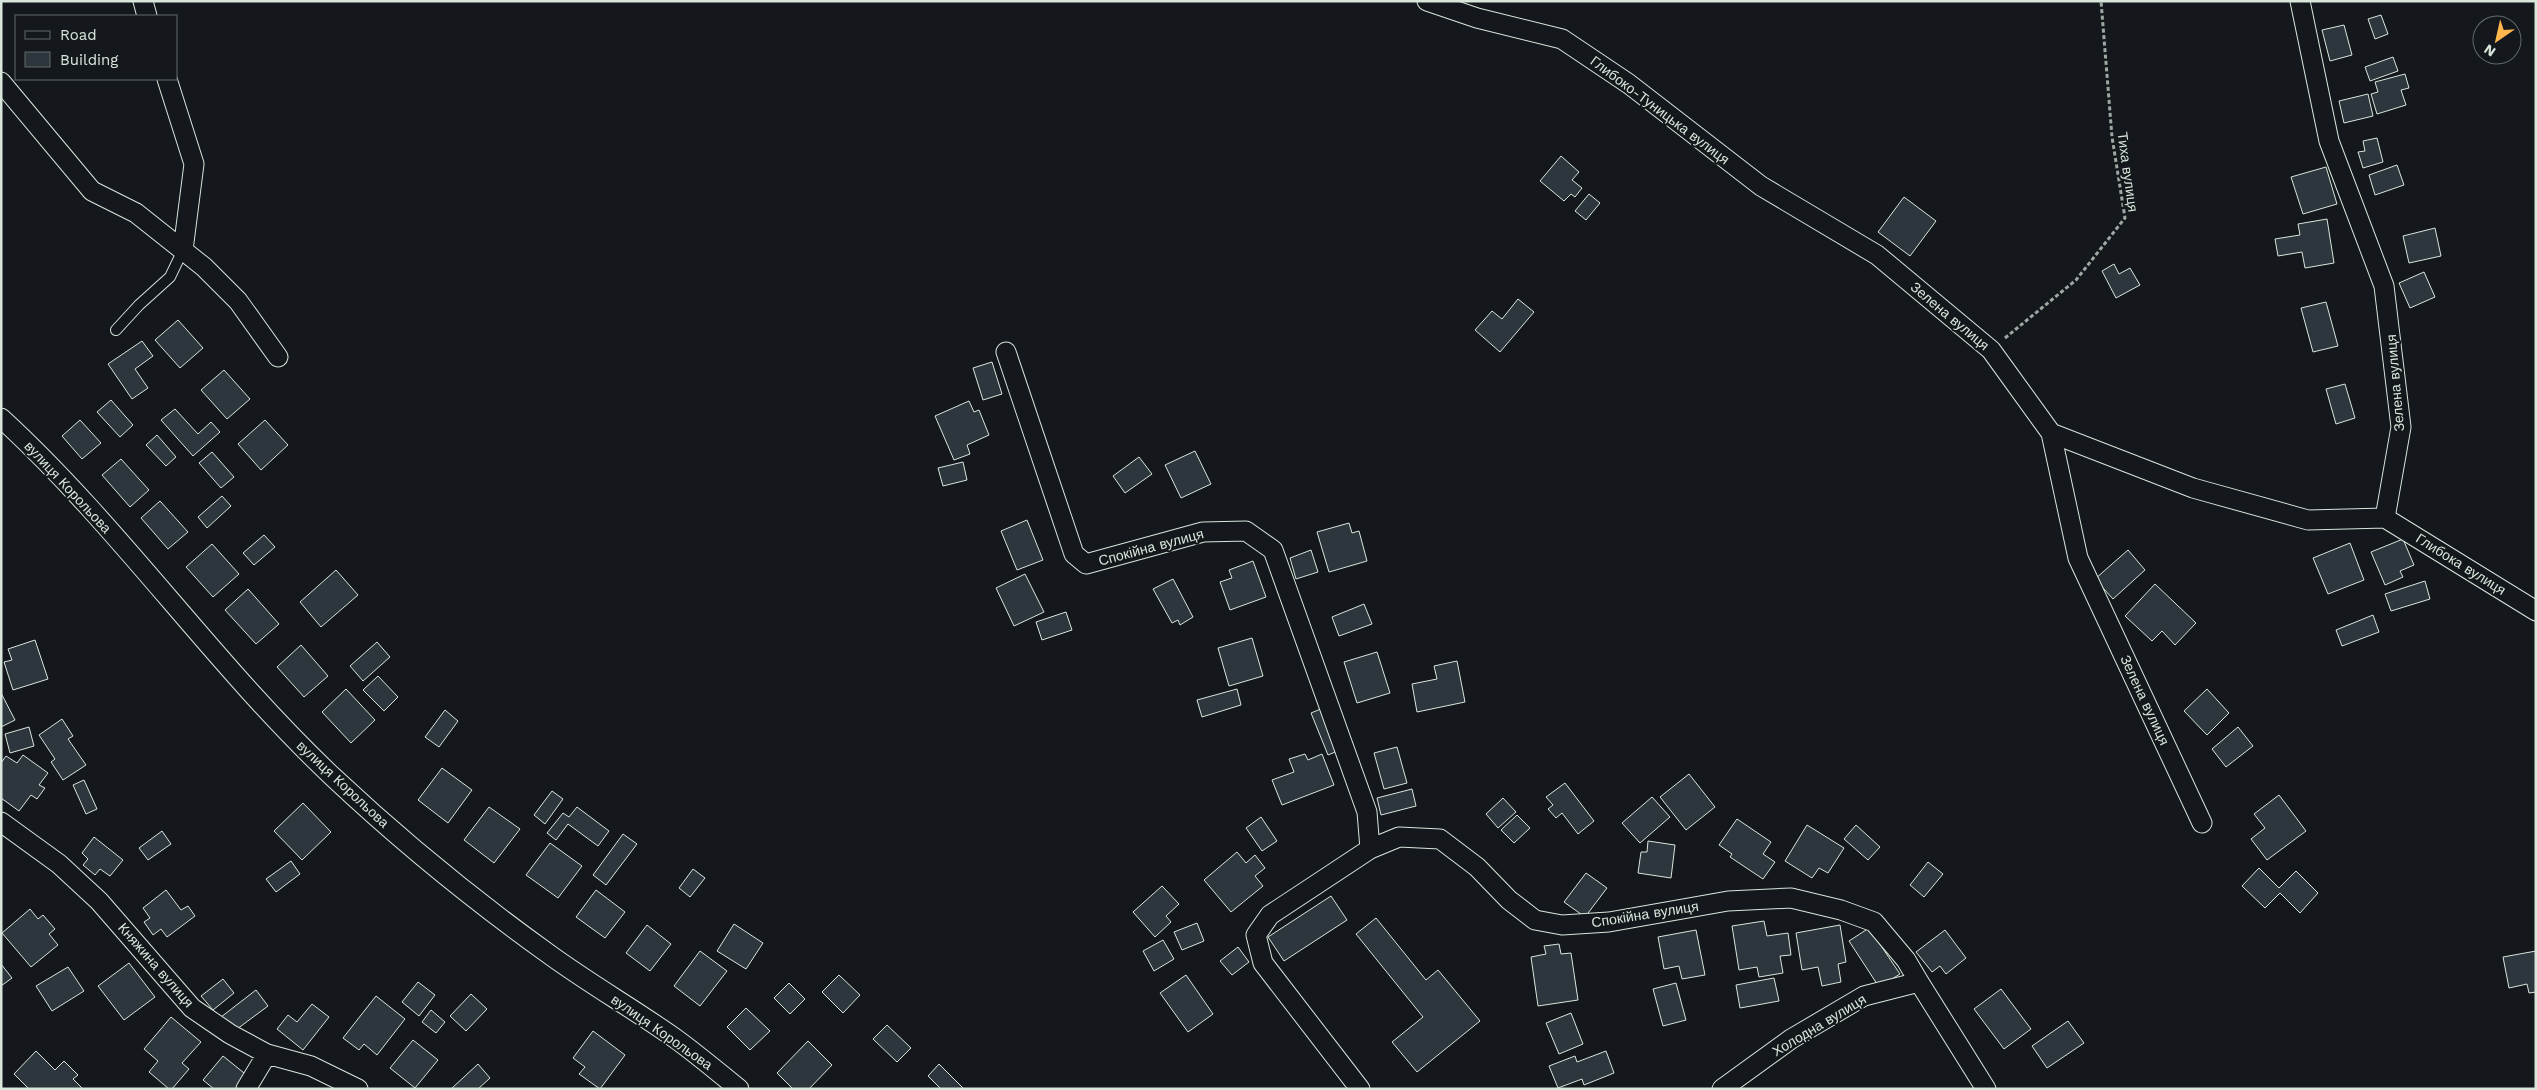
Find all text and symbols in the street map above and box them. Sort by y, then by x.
legend [15,15,178,80]
north arrow [2472,15,2522,65]
text: Road [60,26,97,44]
text: N [2481,41,2499,60]
text: Building [60,51,118,69]
street label: Глибоко-Туницька вулиця [1587,53,1733,167]
street label: Тиха вулиця [2114,131,2142,213]
street label: Зелена вулиця [1908,279,1992,353]
street label: Зелена вулиця [2383,334,2407,432]
street label: вулиця Корольова [21,438,115,536]
street label: Спокійна вулиця [1097,525,1205,569]
street label: Глибока вулиця [2413,530,2509,598]
street label: Зелена вулиця [2117,652,2173,748]
street label: вулиця Корольова [294,737,392,831]
street label: Спокійна вулиця [1590,898,1700,930]
street label: Княжина вулиця [115,920,197,1010]
street label: вулиця Корольова [608,991,716,1073]
street label: Холодна вулиця [1769,991,1869,1059]

